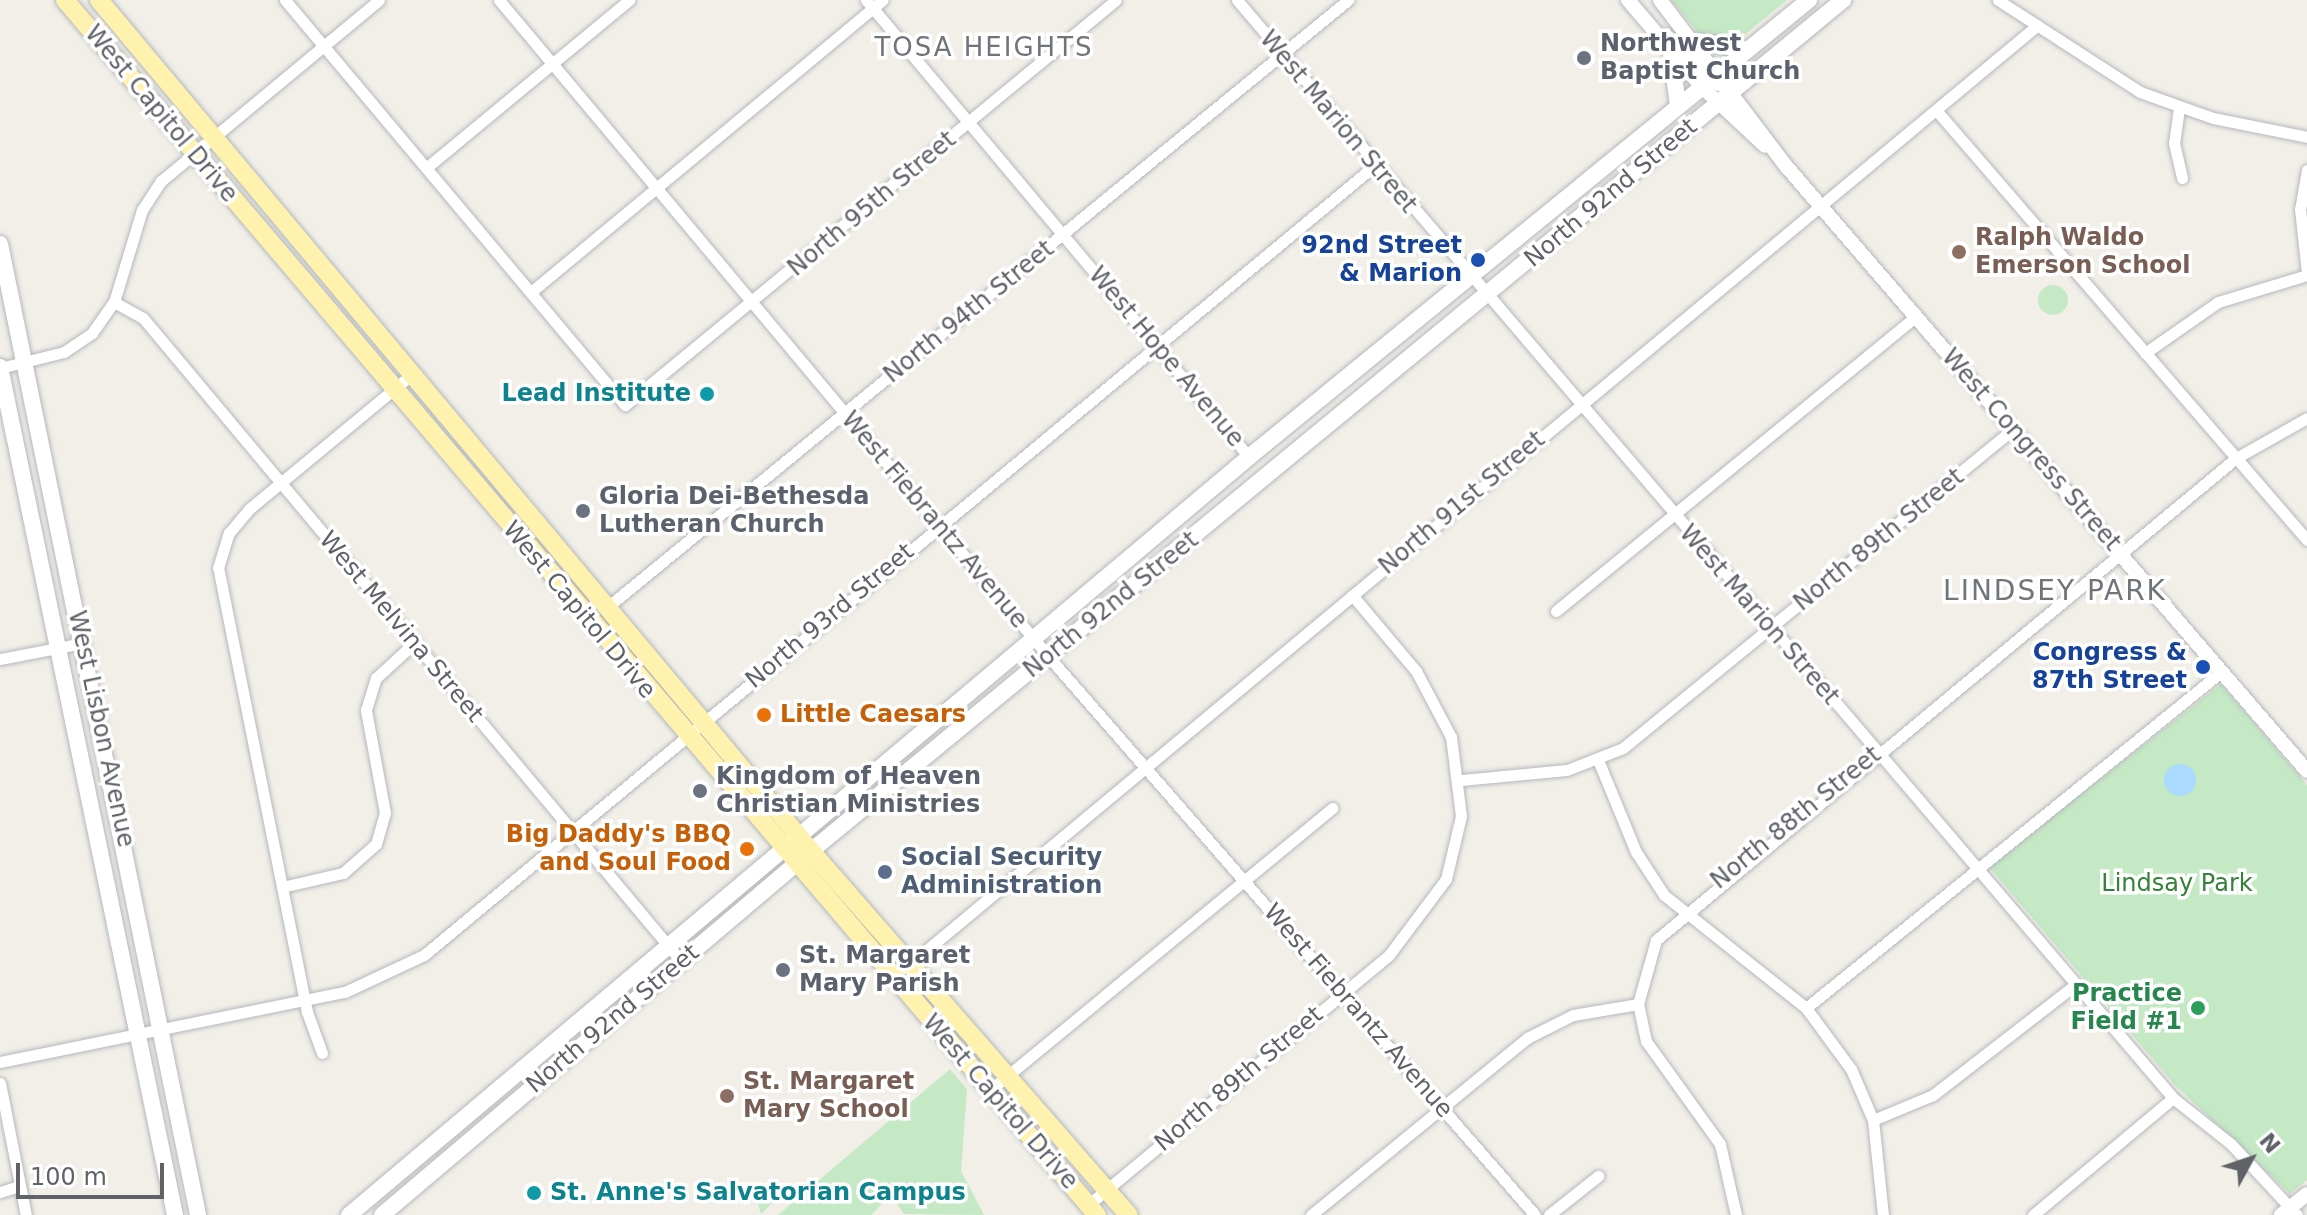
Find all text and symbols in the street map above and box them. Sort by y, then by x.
street label: West Capitol Drive [78,20,244,208]
street label: West Marion Street [1253,25,1423,219]
place label: Northwest Baptist Church [1600,30,1800,86]
district label: TOSA HEIGHTS [874,32,1094,64]
marker: Northwest Baptist Church [1575,49,1593,67]
street label: North 92nd Street [1519,112,1703,274]
street label: North 95th Street [782,125,962,283]
place label: Ralph Waldo Emerson School [1975,224,2191,280]
place label: 92nd Street & Marion [1301,232,1462,288]
street label: North 94th Street [878,235,1060,389]
marker: Ralph Waldo Emerson School [1950,243,1968,261]
marker: 92nd Street & Marion [1469,251,1487,269]
street label: West Hope Avenue [1082,261,1250,453]
street label: West Congress Street [1935,343,2127,557]
place label: Lead Institute [501,380,691,408]
marker: Lead Institute [698,385,716,403]
street label: West Fiebrantz Avenue [835,406,1033,634]
street label: North 91st Street [1373,425,1551,581]
street label: North 89th Street [1788,463,1970,617]
place label: Gloria Dei-Bethesda Lutheran Church [599,483,869,539]
marker: Gloria Dei-Bethesda Lutheran Church [574,502,592,520]
street label: West Capitol Drive [496,516,662,704]
street label: West Marion Street [1673,519,1845,711]
street label: West Melvina Street [313,526,489,728]
street label: North 92nd Street [1018,526,1204,684]
street label: North 93rd Street [740,537,920,695]
district label: LINDSEY PARK [1943,574,2167,608]
street label: West Lisbon Avenue [62,608,140,850]
place label: Congress & 87th Street [2032,639,2187,695]
marker: Congress & 87th Street [2194,658,2212,676]
place label: Little Caesars [780,701,966,729]
marker: Little Caesars [755,706,773,724]
street label: North 88th Street [1705,741,1887,895]
place label: Kingdom of Heaven Christian Ministries [716,763,981,819]
marker: Kingdom of Heaven Christian Ministries [691,782,709,800]
place label: Big Daddy's BBQ and Soul Food [506,821,731,877]
marker: Big Daddy's BBQ and Soul Food [738,840,756,858]
place label: Social Security Administration [901,844,1102,900]
marker: Social Security Administration [876,863,894,881]
park label: Lindsay Park [2101,870,2253,898]
street label: West Fiebrantz Avenue [1257,898,1459,1124]
street label: North 92nd Street [521,938,705,1100]
place label: St. Margaret Mary Parish [799,942,970,998]
marker: St. Margaret Mary Parish [774,961,792,979]
place label: Practice Field #1 [2071,980,2182,1036]
marker: Practice Field #1 [2189,999,2207,1017]
street label: North 89th Street [1149,1000,1329,1158]
street label: West Capitol Drive [916,1009,1084,1195]
place label: St. Margaret Mary School [743,1068,914,1124]
marker: St. Margaret Mary School [718,1087,736,1105]
north arrow [2211,1119,2291,1199]
text: N [2254,1128,2285,1158]
scale bar [20,1147,168,1197]
text: 100 m [30,1163,107,1191]
place label: St. Anne's Salvatorian Campus [550,1179,966,1207]
marker: St. Anne's Salvatorian Campus [525,1184,543,1202]

